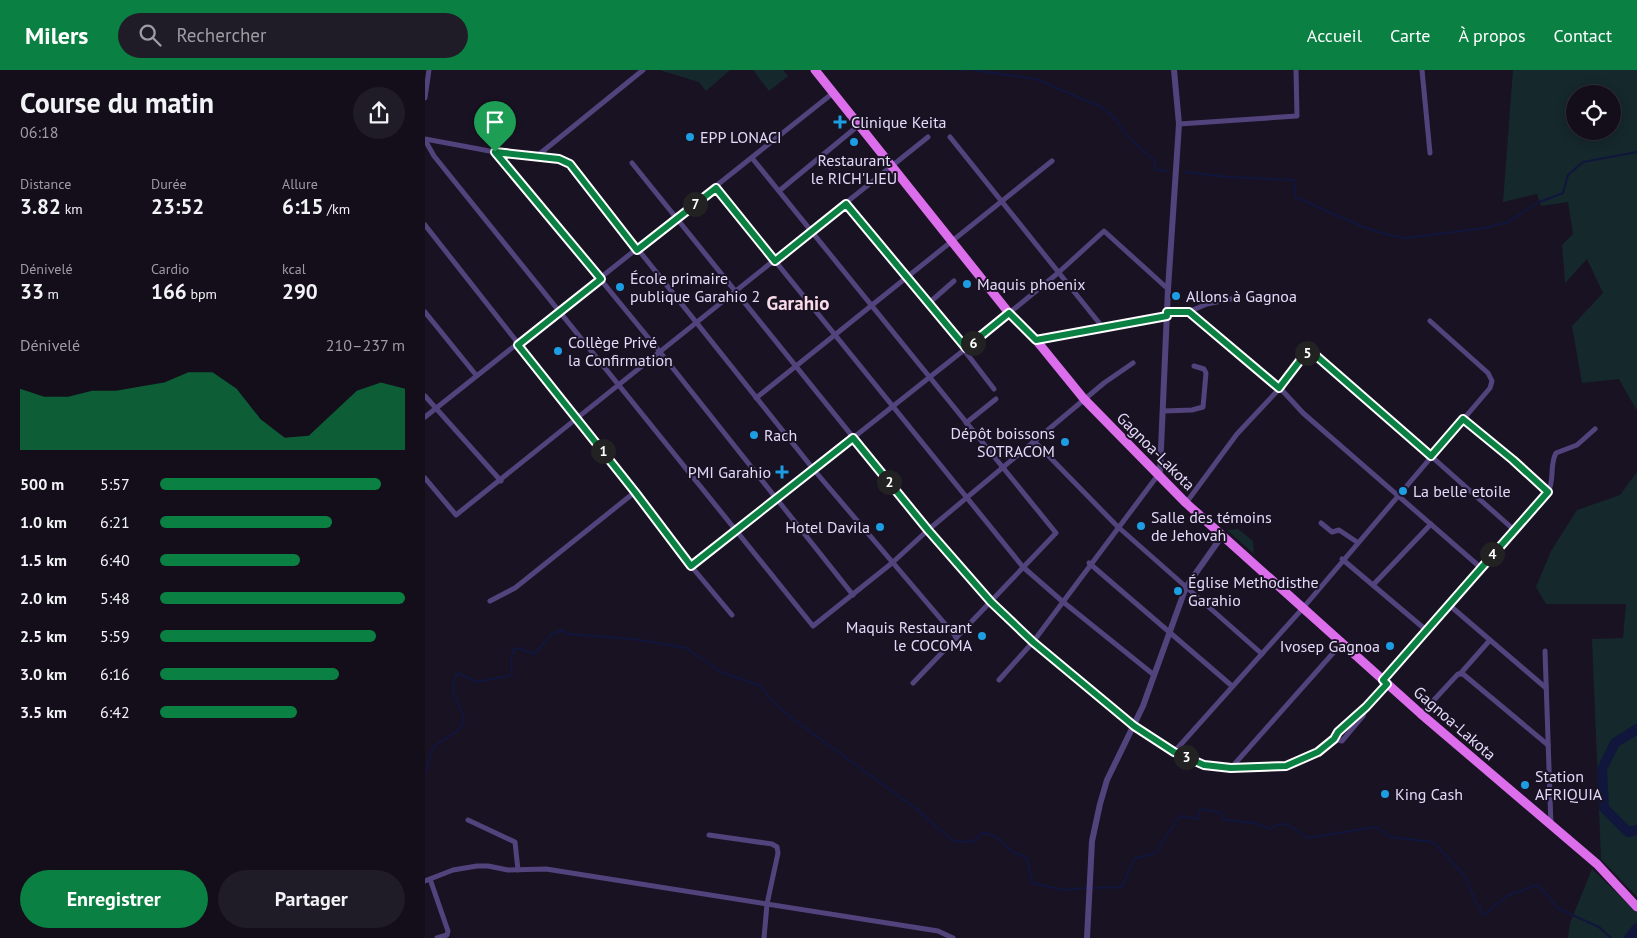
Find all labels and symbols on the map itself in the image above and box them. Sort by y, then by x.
pin [474,101,516,152]
place label: Clinique Keita [851,112,947,132]
marker: Clinique Keita [833,115,847,129]
place label: EPP LONACI [700,127,782,147]
marker: EPP LONACI [684,131,696,143]
marker: Restaurant le RICH'LIEU [848,136,860,148]
place label: Restaurant le RICH'LIEU [811,150,897,188]
pin: 7 [683,192,707,216]
place label: École primaire publique Garahio 2 [630,268,760,306]
place label: Maquis phoenix [977,274,1086,294]
marker: Maquis phoenix [961,278,973,290]
marker: École primaire publique Garahio 2 [614,281,626,293]
place label: Allons à Gagnoa [1186,286,1297,306]
marker: Allons à Gagnoa [1170,290,1182,302]
district label: Garahio [767,291,829,315]
pin: 6 [961,330,985,356]
place label: Collège Privé la Confirmation [568,332,673,370]
pin: 5 [1295,340,1319,366]
marker: Collège Privé la Confirmation [552,345,564,357]
street label: Gagnoa-Lakota [1113,408,1199,494]
place label: Dépôt boissons SOTRACOM [950,423,1055,461]
place label: Rach [764,425,797,445]
marker: Rach [748,429,760,441]
marker: Dépôt boissons SOTRACOM [1059,436,1071,448]
pin: 1 [591,438,615,464]
place label: PMI Garahio [688,462,771,482]
marker: PMI Garahio [775,465,789,479]
pin: 2 [877,470,901,494]
place label: La belle etoile [1413,481,1511,501]
marker: La belle etoile [1397,485,1409,497]
place label: Salle des témoins de Jehovah [1151,507,1272,545]
place label: Hotel Davila [785,517,870,537]
marker: Salle des témoins de Jehovah [1135,520,1147,532]
marker: Hotel Davila [874,521,886,533]
pin: 4 [1479,542,1505,566]
place label: Église Methodisthe Garahio [1188,572,1319,610]
marker: Église Methodisthe Garahio [1172,585,1184,597]
place label: Maquis Restaurant le COCOMA [846,617,973,655]
marker: Maquis Restaurant le COCOMA [976,630,988,642]
place label: Ivosep Gagnoa [1280,636,1380,656]
marker: Ivosep Gagnoa [1384,640,1396,652]
street label: Gagnoa-Lakota [1410,682,1500,764]
pin: 3 [1173,744,1199,770]
place label: Station AFRIQUIA [1535,766,1603,804]
marker: Station AFRIQUIA [1519,779,1531,791]
place label: King Cash [1395,784,1463,804]
marker: King Cash [1379,788,1391,800]

